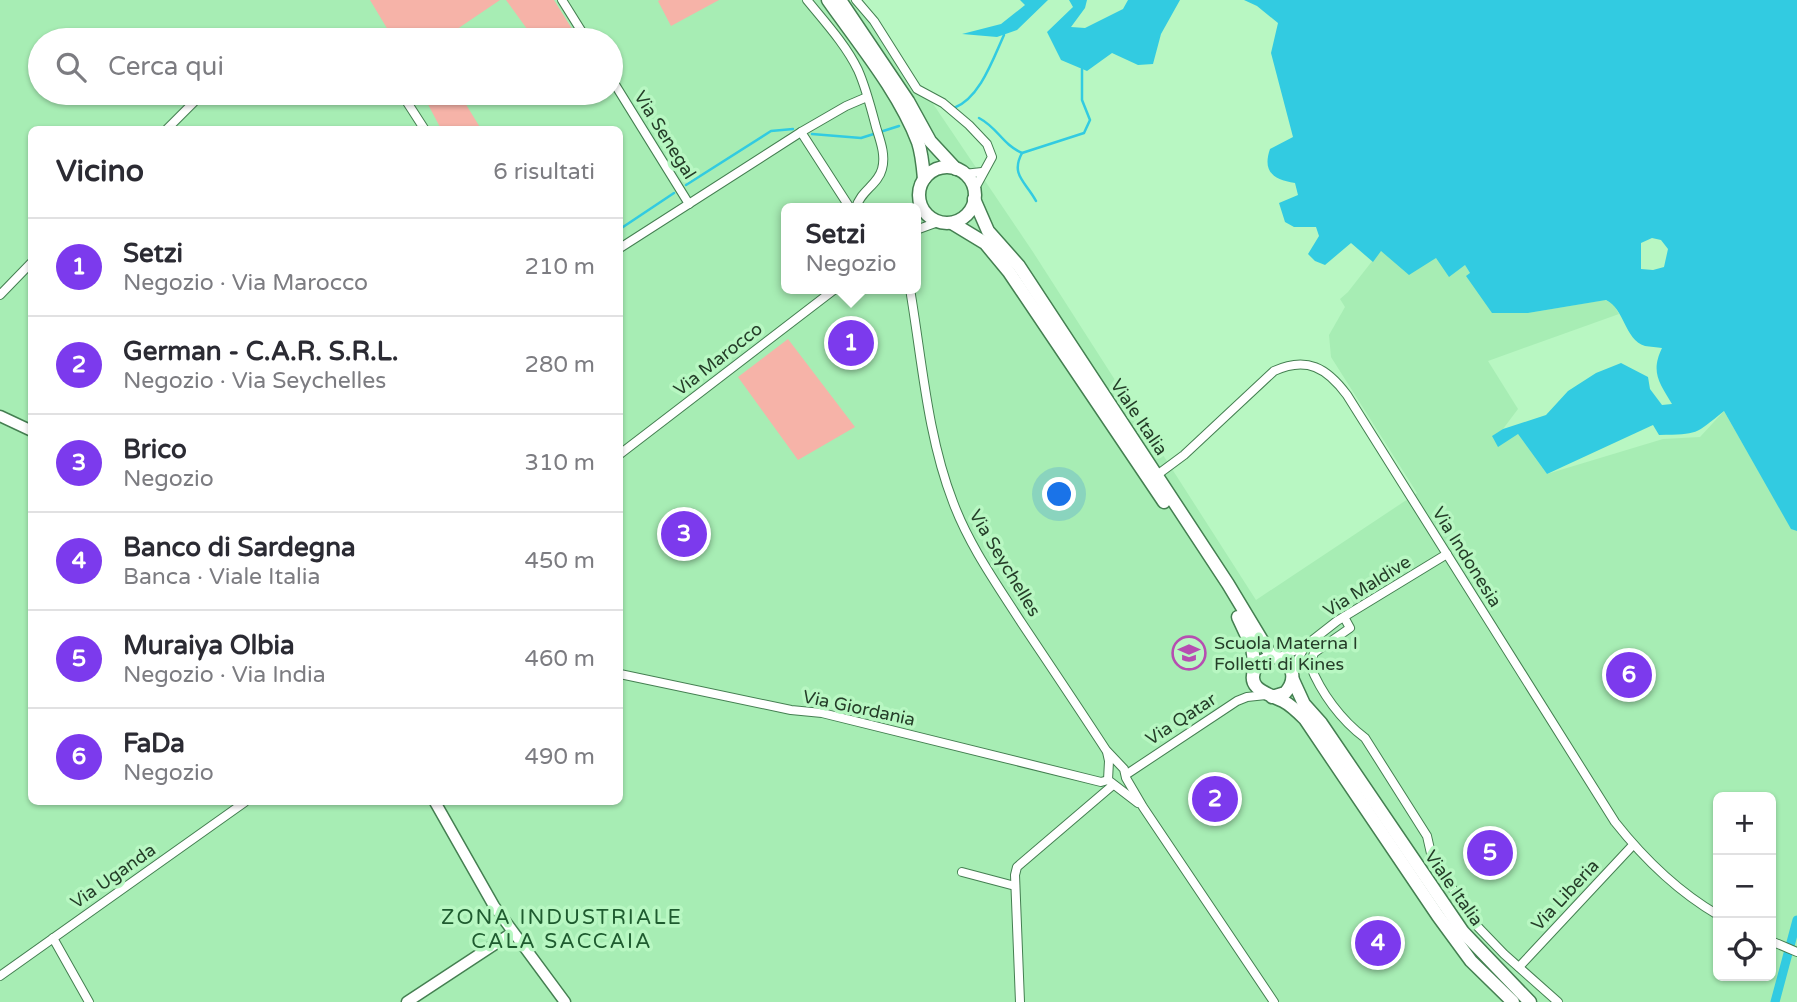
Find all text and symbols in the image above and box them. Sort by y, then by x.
search box [28,28,623,105]
icon: search [52,48,90,86]
text: Cerca qui [108,51,224,82]
street label: Via Senegal [629,87,701,183]
text: Vicino [56,153,144,190]
text: 6 risultati [493,158,595,186]
popup [781,203,921,294]
text: Setzi [806,219,866,250]
text: Setzi [123,238,183,269]
text: Negozio [806,250,896,278]
text: 1 [72,253,86,281]
text: 210 m [525,253,595,281]
text: Negozio · Via Marocco [123,269,368,297]
street label: Via Marocco [669,317,767,401]
pin: 1 [828,317,874,369]
text: German - C.A.R. S.R.L. [123,336,399,367]
text: 2 [72,351,86,379]
text: 280 m [525,351,595,379]
text: Negozio · Via Seychelles [123,367,386,395]
street label: Viale Italia [1105,375,1173,459]
text: Brico [123,434,187,465]
text: 3 [72,449,86,477]
text: 310 m [525,449,595,477]
text: Negozio [123,465,214,493]
your location [1042,477,1076,511]
street label: Via Indonesia [1427,503,1507,611]
street label: Via Seychelles [964,506,1046,620]
pin: 3 [661,508,707,560]
text: Banco di Sardegna [123,532,356,563]
text: 4 [72,547,86,575]
text: 450 m [525,547,595,575]
street label: Via Maldive [1319,550,1415,622]
text: Banca · Viale Italia [123,563,321,591]
text: Muraiya Olbia [123,630,295,661]
place label: Scuola Materna I Folletti di Kines [1214,632,1358,675]
school or university icon: Scuola Materna I Folletti di Kines [1170,634,1208,672]
text: 5 [72,645,86,673]
text: 460 m [525,645,595,673]
pin: 6 [1606,649,1652,701]
text: Negozio · Via India [123,661,326,689]
street label: Via Giordania [801,685,917,731]
street label: Via Qatar [1142,688,1221,750]
text: FaDa [123,728,185,759]
text: 6 [72,743,86,771]
text: 490 m [525,743,595,771]
text: Negozio [123,759,214,787]
pin: 2 [1192,773,1238,825]
map controls [1713,792,1776,981]
button: + [1713,792,1776,855]
pin: 5 [1467,827,1513,879]
street label: Via Uganda [66,839,160,913]
street label: Viale Italia [1420,846,1488,930]
street label: Via Liberia [1526,855,1604,935]
button: − [1713,855,1776,918]
district label: ZONA INDUSTRIALE CALA SACCAIA [441,905,683,954]
pin: 4 [1355,917,1401,969]
button: locate [1713,918,1776,981]

